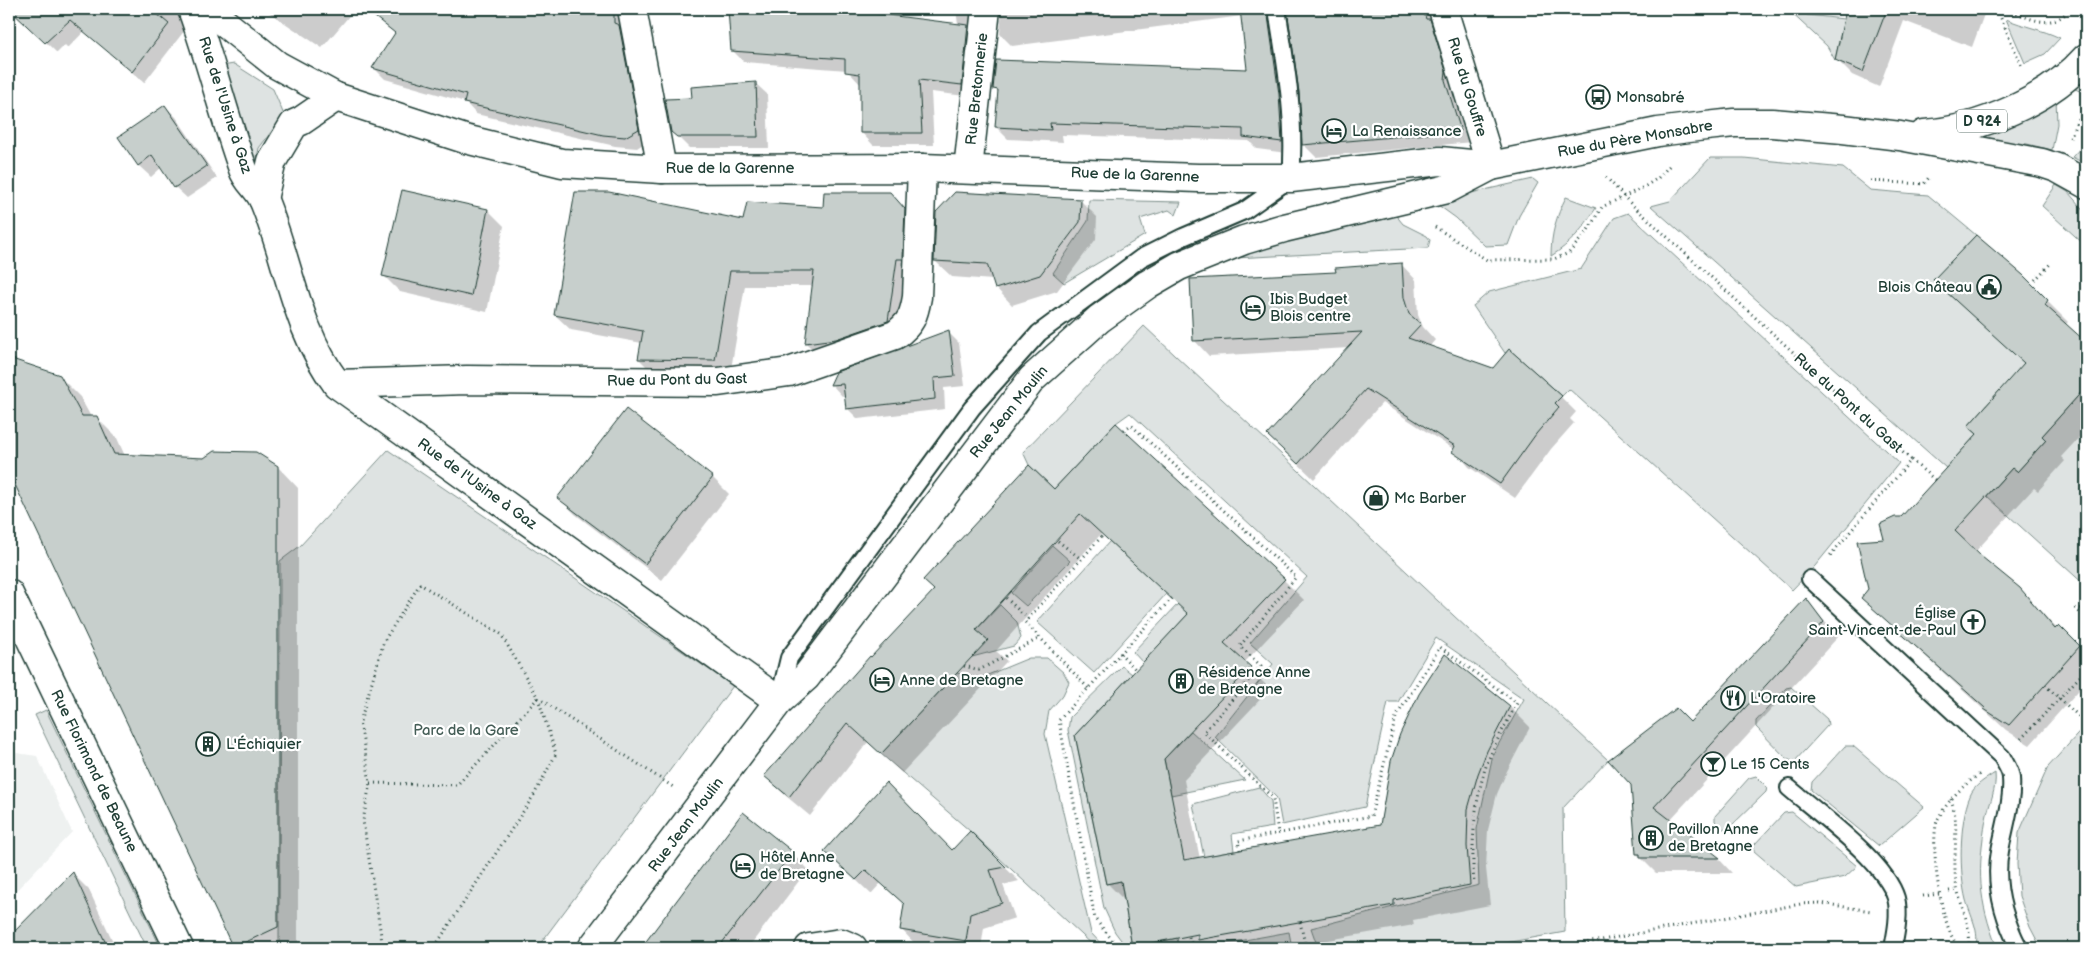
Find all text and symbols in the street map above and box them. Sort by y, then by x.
street label: Rue Bretonnerie [962,32,992,146]
street label: Rue de l'Usine à Gaz [194,34,256,177]
street label: Rue du Gouffre [1443,35,1491,139]
bus stop icon: Monsabré [1585,84,1611,110]
place label: Monsabré [1616,88,1684,107]
road number: D 924 [1957,110,2007,132]
street label: Rue du Père Monsabre [1556,116,1714,162]
hotel icon: La Renaissance [1321,118,1347,144]
place label: La Renaissance [1352,122,1462,141]
street label: Rue de la Garenne [666,159,795,178]
street label: Rue de la Garenne [1070,163,1200,187]
public building icon: Blois Château [1976,274,2002,300]
place label: Blois Château [1878,278,1972,297]
place label: Ibis Budget Blois centre [1270,290,1351,326]
hotel icon: Ibis Budget Blois centre [1240,295,1266,321]
street label: Rue du Pont du Gast [1790,349,1907,457]
street label: Rue Jean Moulin [966,362,1052,462]
street label: Rue du Pont du Gast [607,369,748,391]
street label: Rue de l'Usine à Gaz [414,434,541,534]
shop icon: Mc Barber [1363,485,1389,511]
place label: Mc Barber [1394,489,1466,508]
place label: Église Saint-Vincent-de-Paul [1808,604,1956,640]
church icon: Église Saint-Vincent-de-Paul [1960,609,1986,635]
place label: Résidence Anne de Bretagne [1198,663,1311,699]
hotel icon: Anne de Bretagne [869,667,895,693]
building icon: Résidence Anne de Bretagne [1168,668,1194,694]
place label: Anne de Bretagne [900,671,1024,690]
restaurant icon: L'Oratoire [1720,685,1746,711]
street label: Rue Florimond de Beaune [46,687,142,855]
place label: L'Oratoire [1750,689,1816,708]
park label: Parc de la Gare [413,721,519,740]
building icon: L'Échiquier [195,731,221,757]
place label: L'Échiquier [226,735,302,754]
bar icon: Le 15 Cents [1700,751,1726,777]
place label: Le 15 Cents [1730,755,1810,774]
street label: Rue Jean Moulin [644,774,728,876]
place label: Pavillon Anne de Bretagne [1668,820,1759,856]
building icon: Pavillon Anne de Bretagne [1638,825,1664,851]
place label: Hôtel Anne de Bretagne [760,848,845,884]
hotel icon: Hôtel Anne de Bretagne [730,853,756,879]

